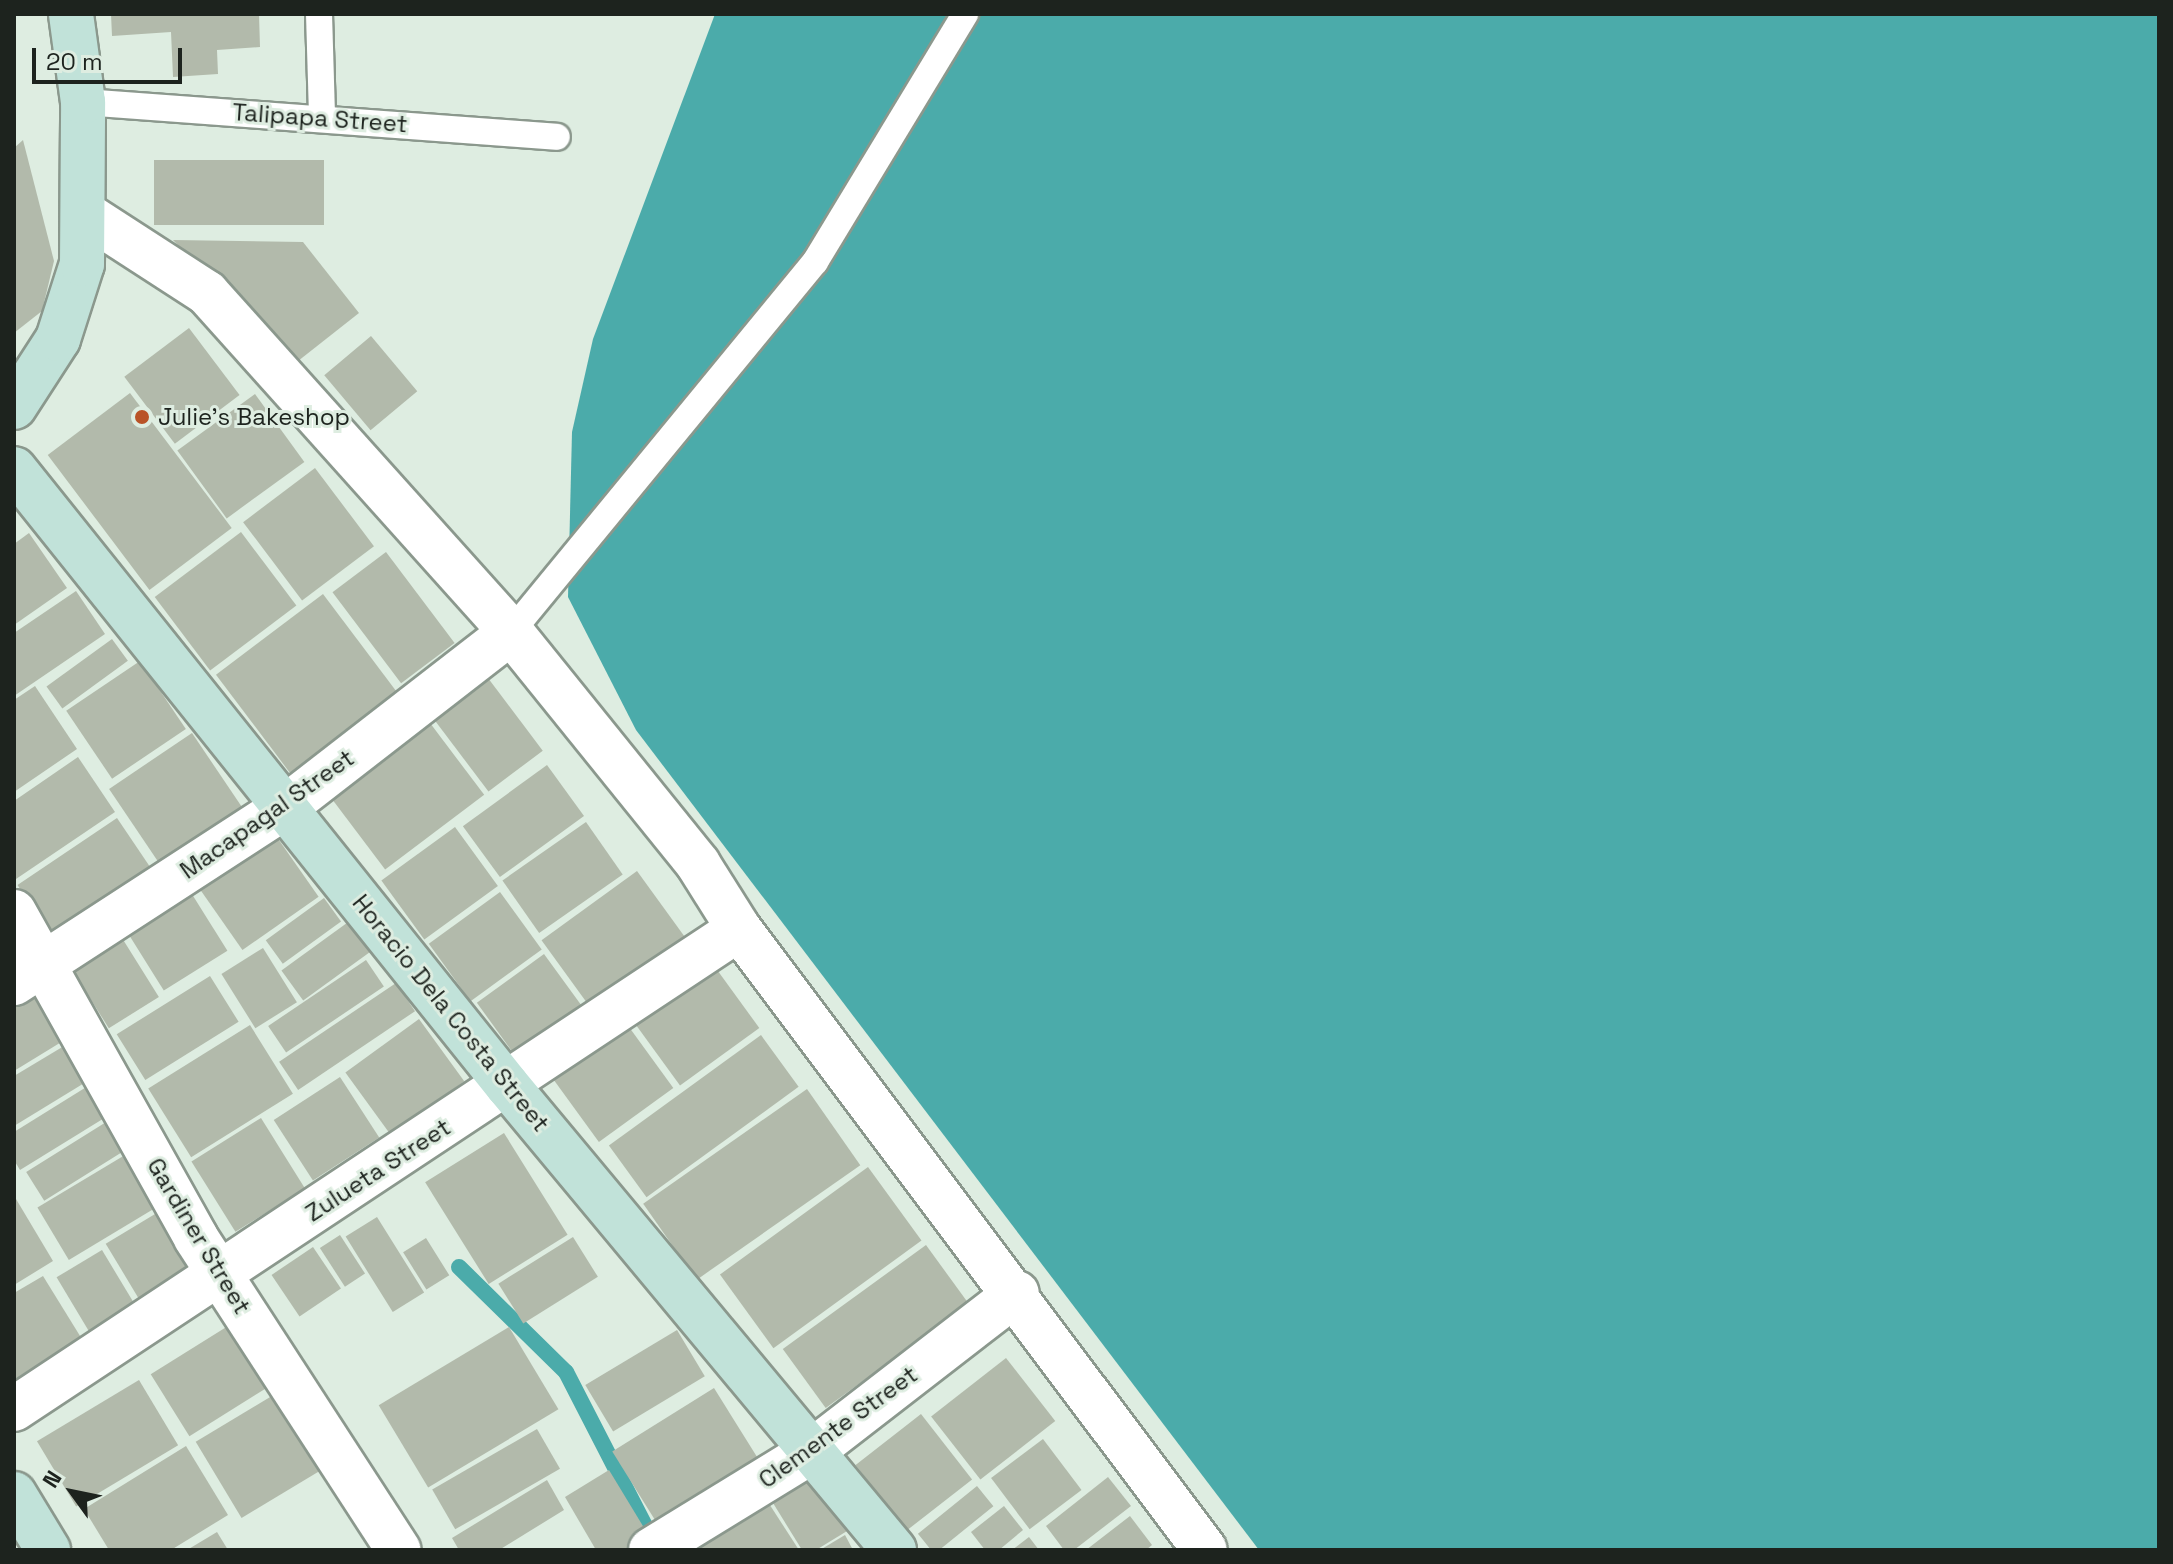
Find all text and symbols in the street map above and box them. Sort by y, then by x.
scale bar [36,32,186,82]
text: 20 m [46,46,103,77]
street label: Talipapa Street [231,98,409,138]
place label: Julie's Bakeshop [158,403,350,431]
marker: Julie's Bakeshop [133,408,151,426]
street label: Macapagal Street [174,743,360,885]
street label: Horacio Dela Costa Street [346,889,556,1137]
street label: Zulueta Street [300,1112,456,1228]
street label: Gardiner Street [141,1153,257,1319]
street label: Clemente Street [753,1360,923,1494]
north arrow [32,1452,112,1532]
text: N [36,1465,68,1493]

